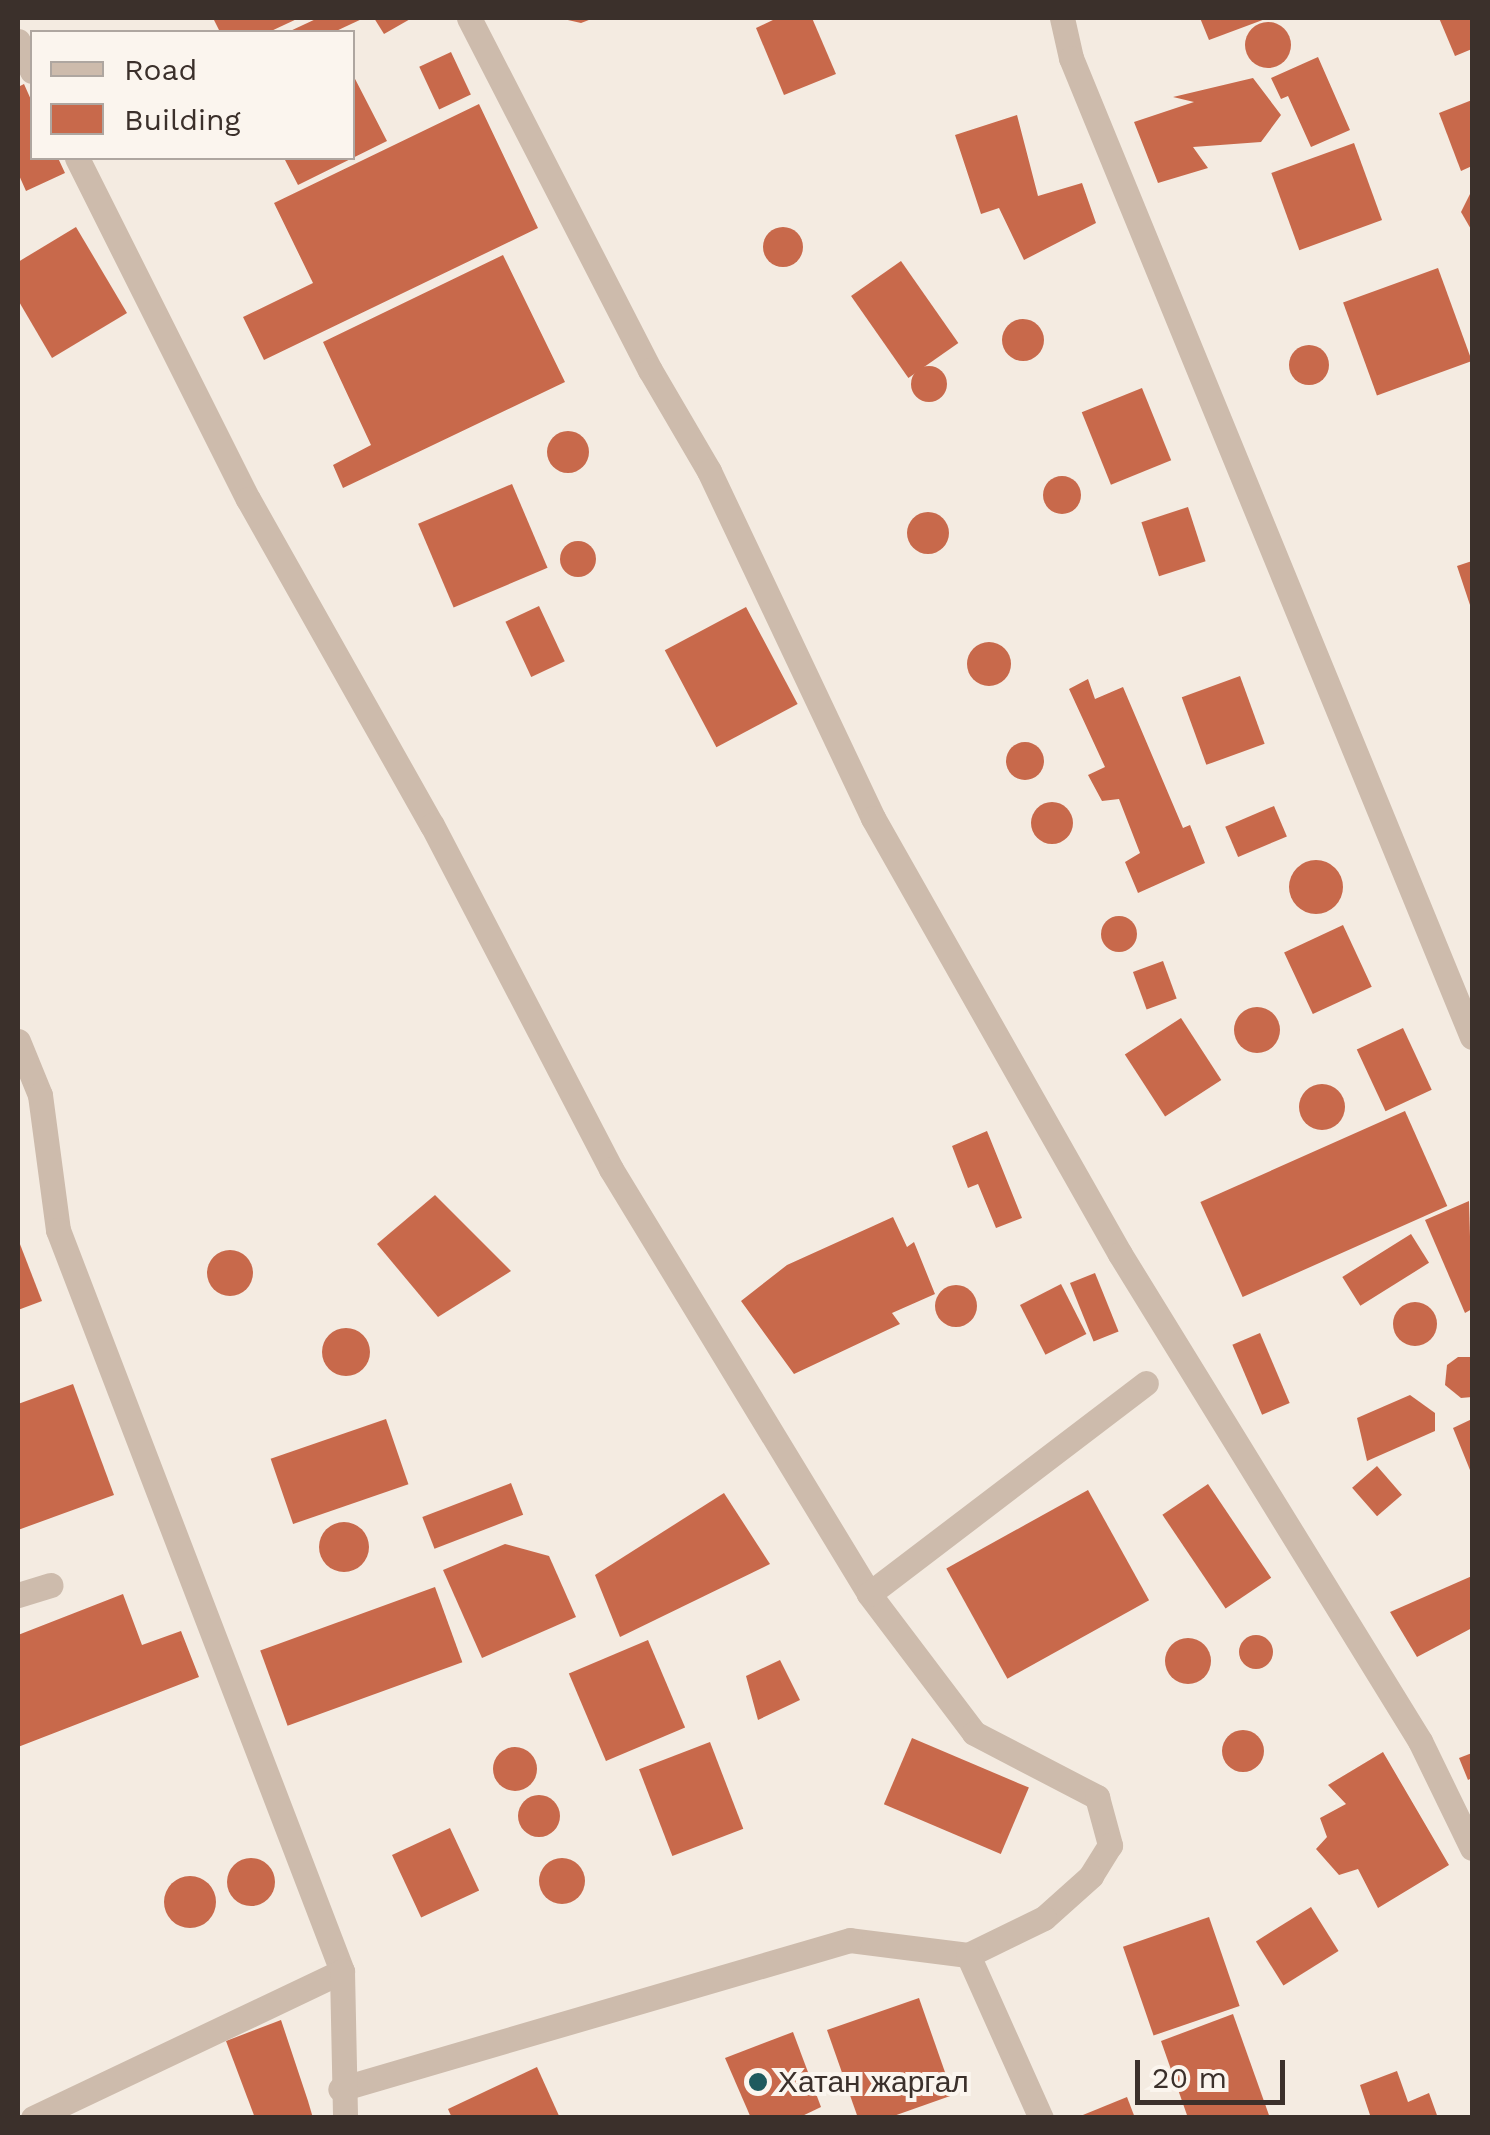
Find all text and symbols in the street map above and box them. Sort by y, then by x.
legend [30,30,355,160]
text: Road [124,52,197,87]
text: Building [124,102,241,137]
scale bar [1140,2040,1290,2102]
text: 20 m [1152,2060,1227,2095]
place label: Хатан жаргал [778,2064,969,2100]
marker: Хатан жаргал [747,2071,769,2093]

